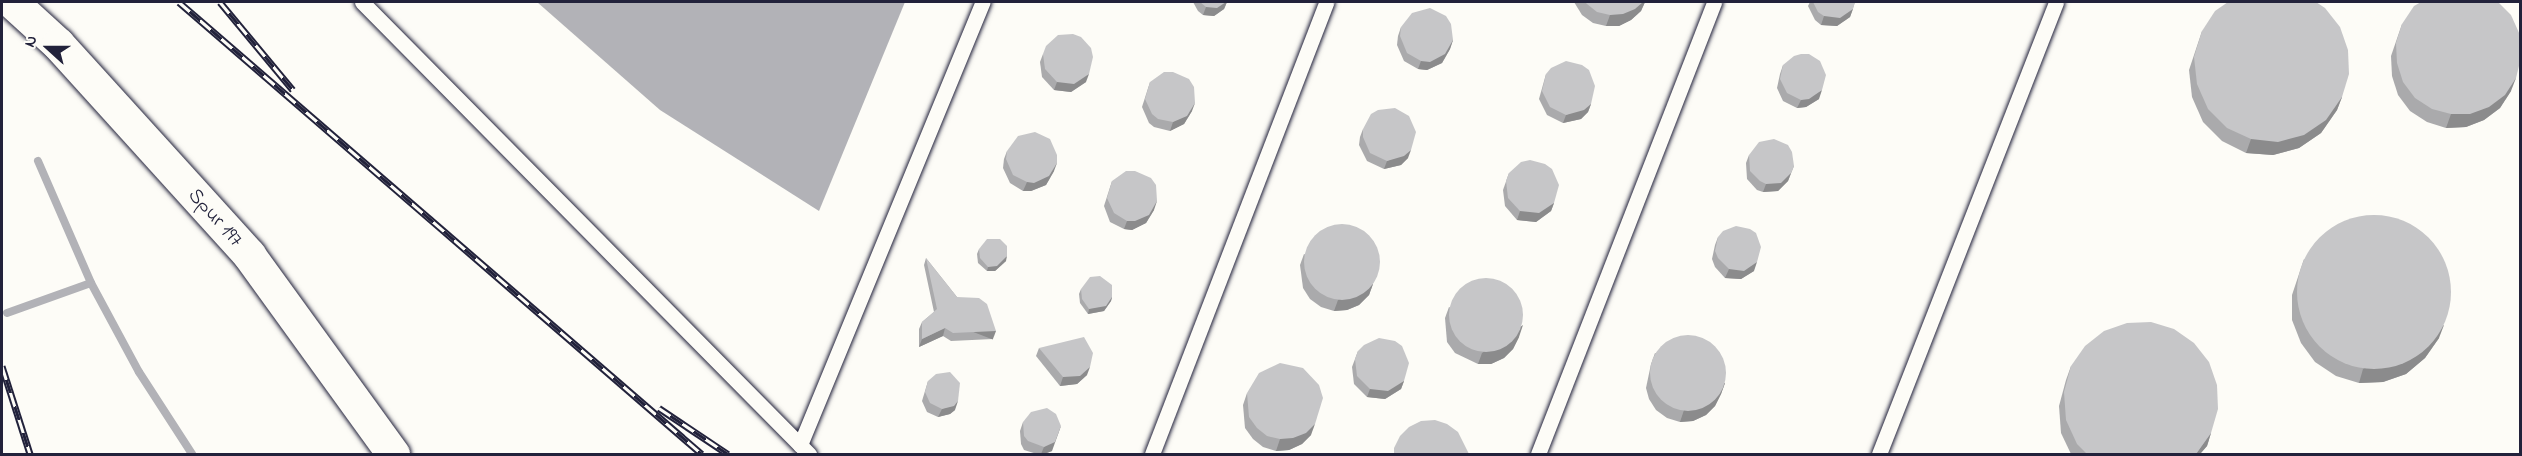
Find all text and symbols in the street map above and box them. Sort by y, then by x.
north arrow [18,18,78,78]
text: N [18,32,44,51]
street label: Spur 197 [182,183,248,253]

